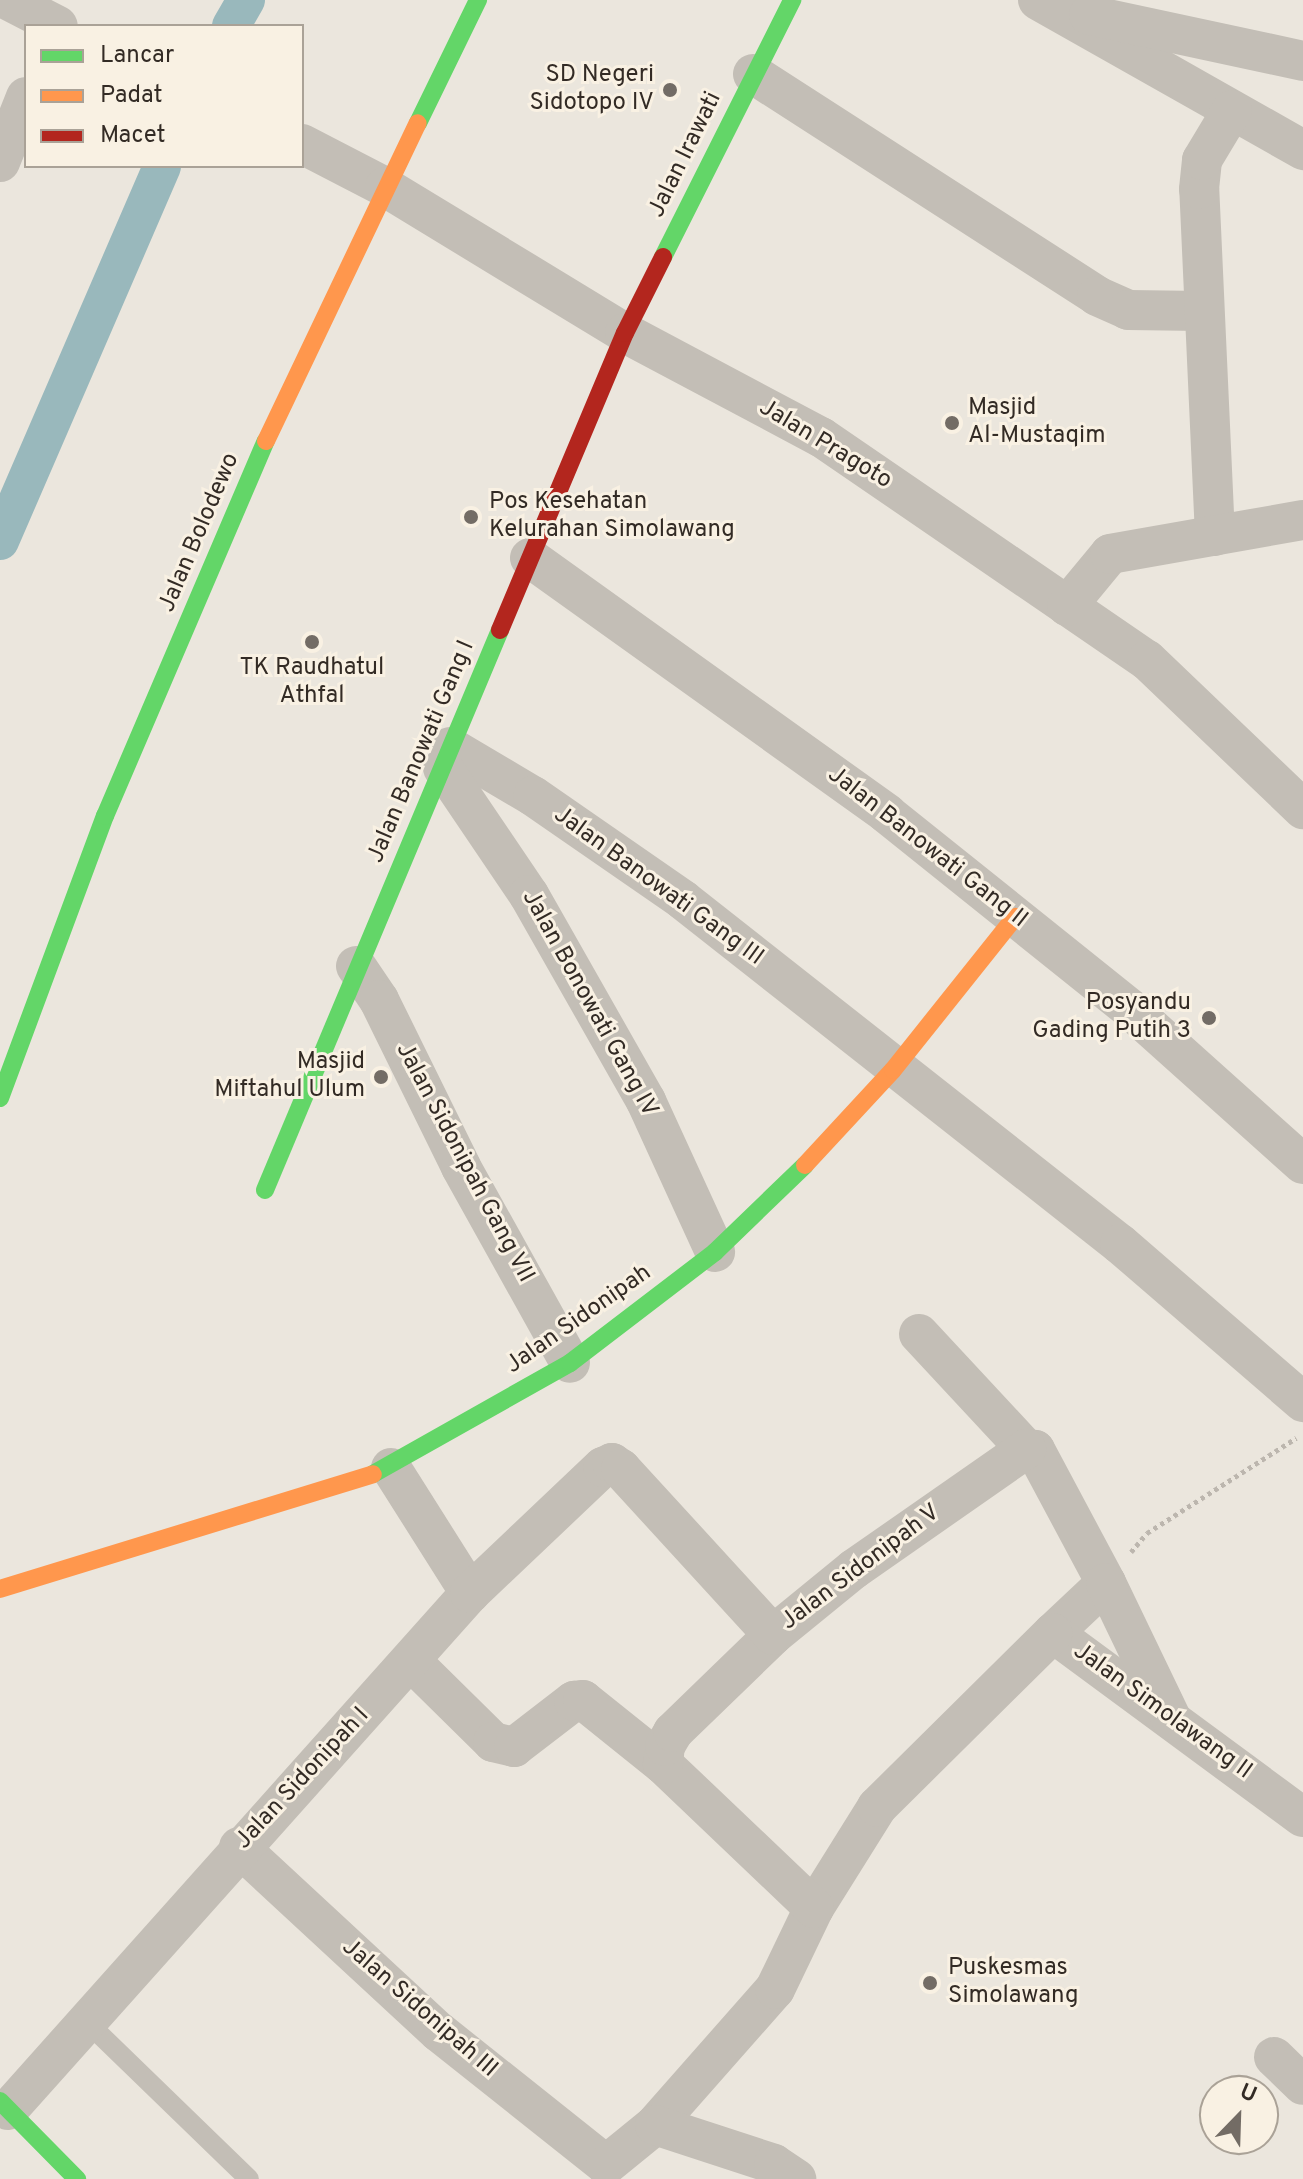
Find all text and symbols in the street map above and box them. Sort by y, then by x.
legend [24,24,304,168]
text: Lancar [100,41,174,71]
place label: SD Negeri Sidotopo IV [529,62,654,118]
text: Padat [100,81,162,111]
marker: SD Negeri Sidotopo IV [661,81,679,99]
street label: Jalan Irawati [643,88,729,222]
text: Macet [100,121,166,151]
street label: Jalan Pragoto [753,394,897,496]
place label: Masjid Al-Mustaqim [968,395,1105,451]
marker: Masjid Al-Mustaqim [943,414,961,432]
street label: Jalan Bolodewo [154,449,246,617]
place label: Pos Kesehatan Kelurahan Simolawang [489,489,735,545]
marker: Pos Kesehatan Kelurahan Simolawang [460,506,482,528]
marker: TK Raudhatul Athfal [303,633,321,651]
street label: Jalan Banowati Gang I [362,636,482,868]
place label: TK Raudhatul Athfal [240,655,384,711]
street label: Jalan Banowati Gang II [821,761,1033,935]
street label: Jalan Banowati Gang III [548,801,768,973]
street label: Jalan Bonowati Gang IV [515,886,663,1122]
place label: Posyandu Gading Putih 3 [1032,990,1191,1046]
marker: Posyandu Gading Putih 3 [1198,1007,1220,1029]
street label: Jalan Sidonipah Gang VII [388,1038,540,1288]
place label: Masjid Miftahul Ulum [214,1049,365,1105]
marker: Masjid Miftahul Ulum [372,1068,390,1086]
street label: Jalan Sidonipah [501,1259,657,1381]
street label: Jalan Sidonipah V [776,1499,946,1637]
street label: Jalan Simolawang II [1067,1638,1257,1786]
street label: Jalan Sidonipah I [230,1702,376,1856]
street label: Jalan Sidonipah III [335,1934,503,2084]
place label: Puskesmas Simolawang [948,1955,1078,2011]
marker: Puskesmas Simolawang [919,1972,941,1994]
north arrow [1199,2075,1279,2155]
text: U [1235,2079,1260,2110]

